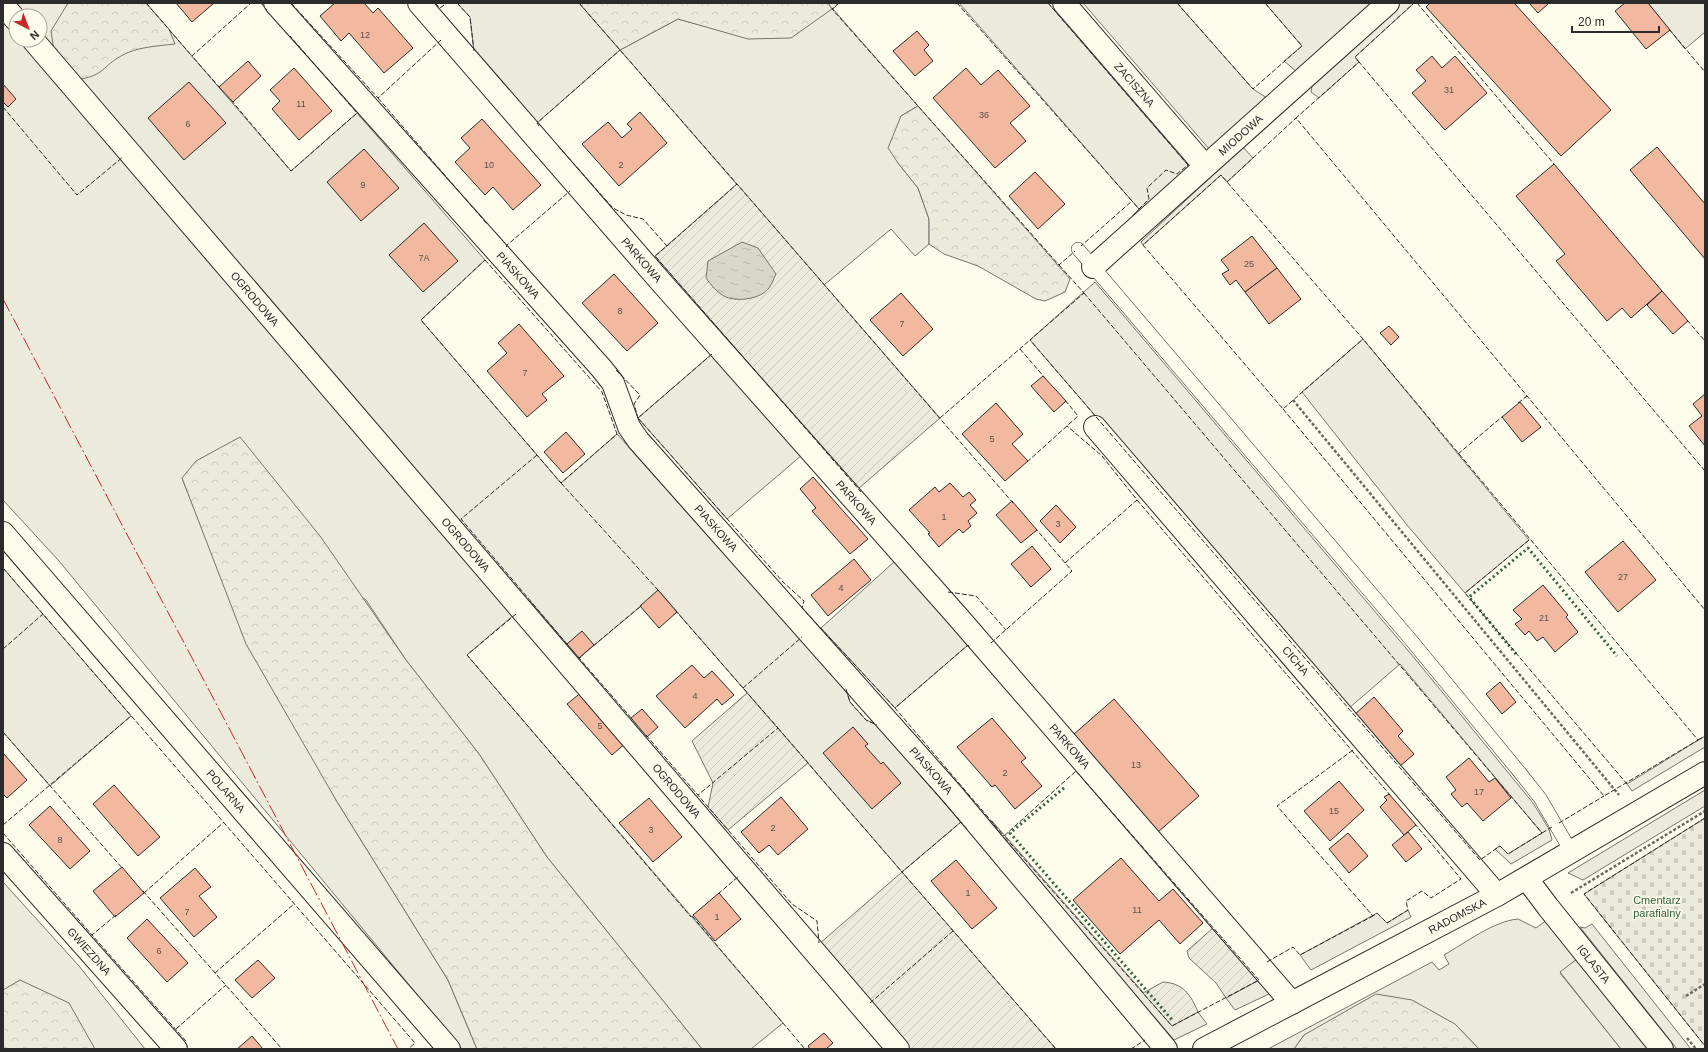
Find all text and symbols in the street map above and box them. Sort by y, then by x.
north arrow [8,8,48,48]
scale bar [1572,8,1659,34]
text: 20 m [1578,15,1605,29]
text: N [28,28,42,43]
house number: 12 [360,30,370,40]
street label: ZACISZNA [1112,60,1157,110]
house number: 31 [1444,85,1454,95]
house number: 11 [296,99,306,109]
house number: 36 [979,110,989,120]
street label: MIODOWA [1216,112,1265,158]
house number: 6 [185,119,191,129]
house number: 10 [484,160,494,170]
house number: 2 [618,160,624,170]
house number: 9 [360,180,366,190]
street label: PARKOWA [619,235,665,285]
street label: PIASKOWA [494,249,543,301]
house number: 7A [418,253,430,263]
house number: 25 [1244,259,1254,269]
street label: OGRODOWA [228,269,282,329]
house number: 8 [617,306,623,316]
house number: 7 [899,319,905,329]
house number: 7 [522,368,528,378]
house number: 5 [989,434,995,444]
street label: PARKOWA [834,478,880,528]
street label: PIASKOWA [692,502,740,554]
house number: 1 [941,512,947,522]
street label: OGRODOWA [439,515,493,575]
house number: 3 [1055,519,1061,529]
house number: 27 [1618,572,1628,582]
house number: 4 [838,583,844,593]
house number: 21 [1539,613,1549,623]
street label: CICHA [1280,644,1312,678]
house number: 4 [692,691,698,701]
house number: 5 [597,721,603,731]
street label: PARKOWA [1047,722,1093,772]
street label: PIASKOWA [907,745,955,797]
house number: 13 [1131,760,1141,770]
street label: OGRODOWA [650,761,704,821]
street label: POLARNA [204,767,248,815]
house number: 2 [1002,768,1008,778]
house number: 17 [1474,787,1484,797]
house number: 15 [1329,806,1339,816]
house number: 2 [770,823,776,833]
house number: 3 [648,825,654,835]
house number: 8 [57,835,63,845]
house number: 1 [965,888,971,898]
park label: Cmentarz parafialny [1633,894,1681,919]
street label: RADOMSKA [1426,896,1488,936]
house number: 11 [1132,905,1142,915]
house number: 7 [184,907,190,917]
house number: 1 [714,912,720,922]
street label: GWIEZDNA [65,925,114,978]
street label: IGLASTA [1575,942,1613,986]
house number: 6 [156,946,162,956]

